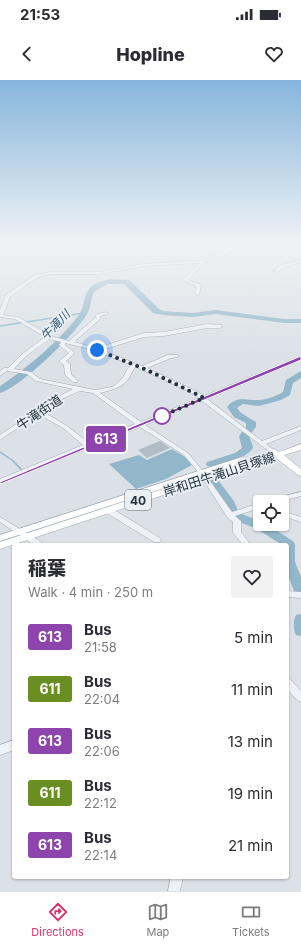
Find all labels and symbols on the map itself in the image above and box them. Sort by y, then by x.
water label: 牛滝川 [37,305,74,343]
your location [87,340,107,360]
street label: 牛滝街道 [13,391,65,433]
unlabelled marker [153,407,171,425]
line badge: 613 [83,426,129,452]
street label: 岸和田牛滝山貝塚線 [161,448,277,500]
road number: 40 [125,490,151,510]

